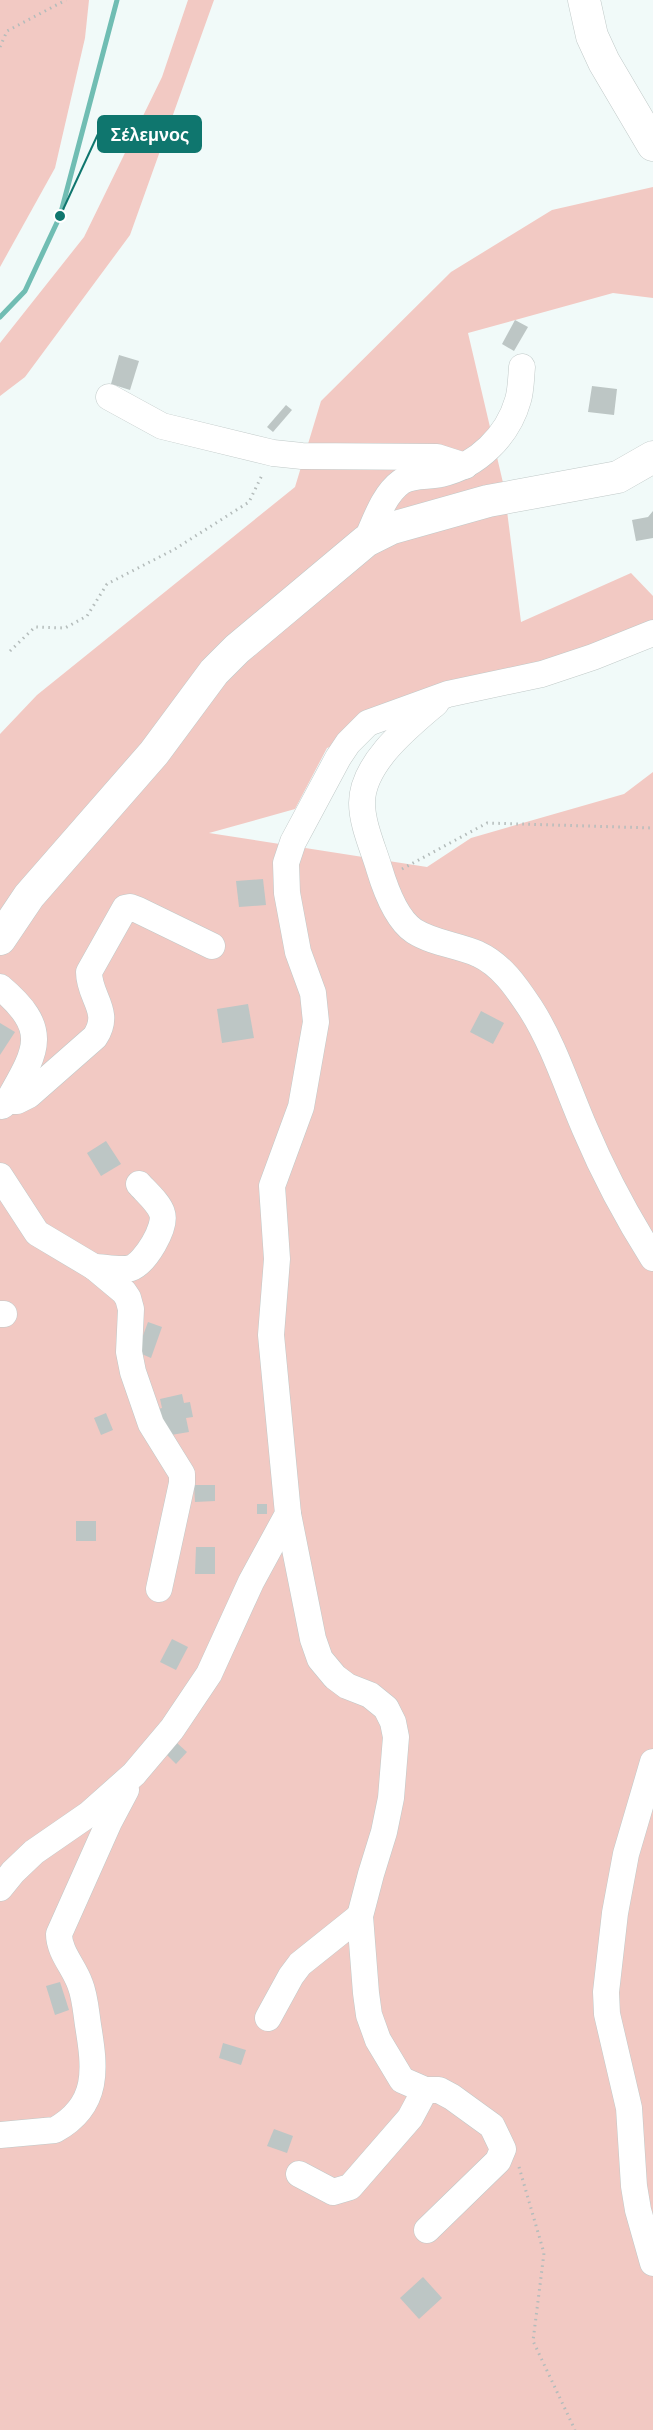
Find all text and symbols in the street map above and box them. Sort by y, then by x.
callout: Σέλεμνος [98,116,201,152]
text: Σέλεμνος [111,122,189,147]

